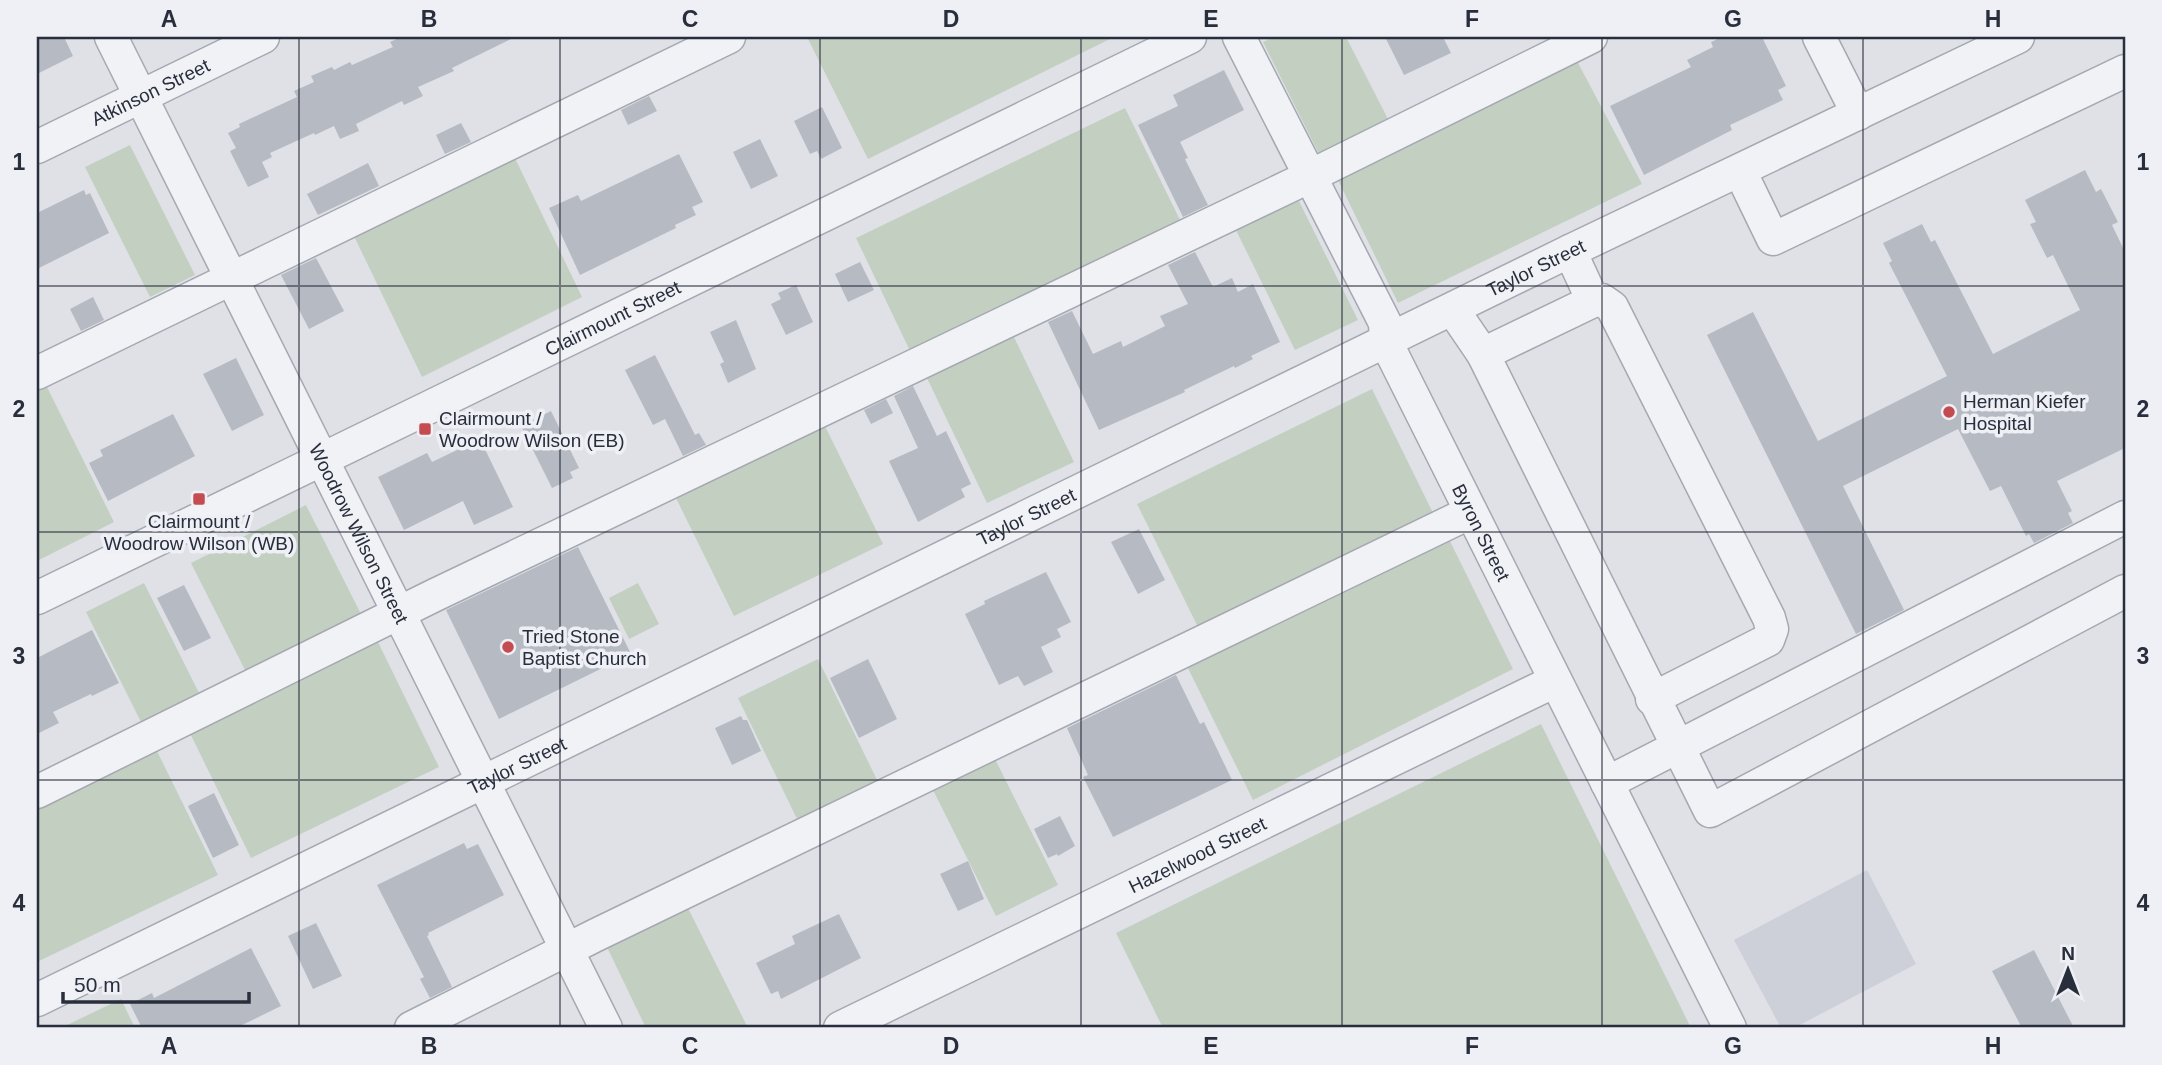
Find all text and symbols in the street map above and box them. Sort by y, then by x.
text: A [161,6,177,32]
text: B [421,6,437,32]
text: C [682,6,698,32]
text: D [943,6,959,32]
text: E [1203,6,1219,32]
text: F [1465,6,1479,32]
text: G [1724,6,1742,32]
text: H [1985,6,2001,32]
street label: Atkinson Street [88,54,214,130]
text: 1 [13,149,26,175]
text: 1 [2137,149,2150,175]
street label: Taylor Street [1483,235,1589,301]
street label: Clairmount Street [541,276,684,360]
place label: Herman Kiefer Hospital [1963,391,2086,434]
text: 2 [13,396,25,422]
text: 2 [2137,396,2149,422]
marker: Herman Kiefer Hospital [1941,404,1957,420]
place label: Clairmount / Woodrow Wilson (EB) [439,408,624,451]
marker: Clairmount / Woodrow Wilson (EB) [417,421,433,437]
street label: Woodrow Wilson Street [305,440,413,628]
street label: Byron Street [1448,480,1515,585]
street label: Taylor Street [974,483,1079,550]
marker: Clairmount / Woodrow Wilson (WB) [191,491,207,507]
place label: Clairmount / Woodrow Wilson (WB) [104,511,294,554]
place label: Tried Stone Baptist Church [522,626,647,669]
marker: Tried Stone Baptist Church [500,639,516,655]
text: 3 [13,643,25,669]
text: 3 [2137,643,2149,669]
street label: Taylor Street [464,732,570,798]
street label: Hazelwood Street [1125,812,1270,897]
text: 4 [13,890,26,916]
text: 4 [2137,890,2150,916]
north arrow [2032,936,2102,1006]
text: N [2061,943,2075,964]
scale bar [63,960,248,1004]
text: 50 m [74,973,121,996]
text: A [161,1033,177,1059]
text: B [421,1033,437,1059]
text: C [682,1033,698,1059]
text: D [943,1033,959,1059]
text: E [1203,1033,1219,1059]
text: F [1465,1033,1479,1059]
text: G [1724,1033,1742,1059]
text: H [1985,1033,2001,1059]

